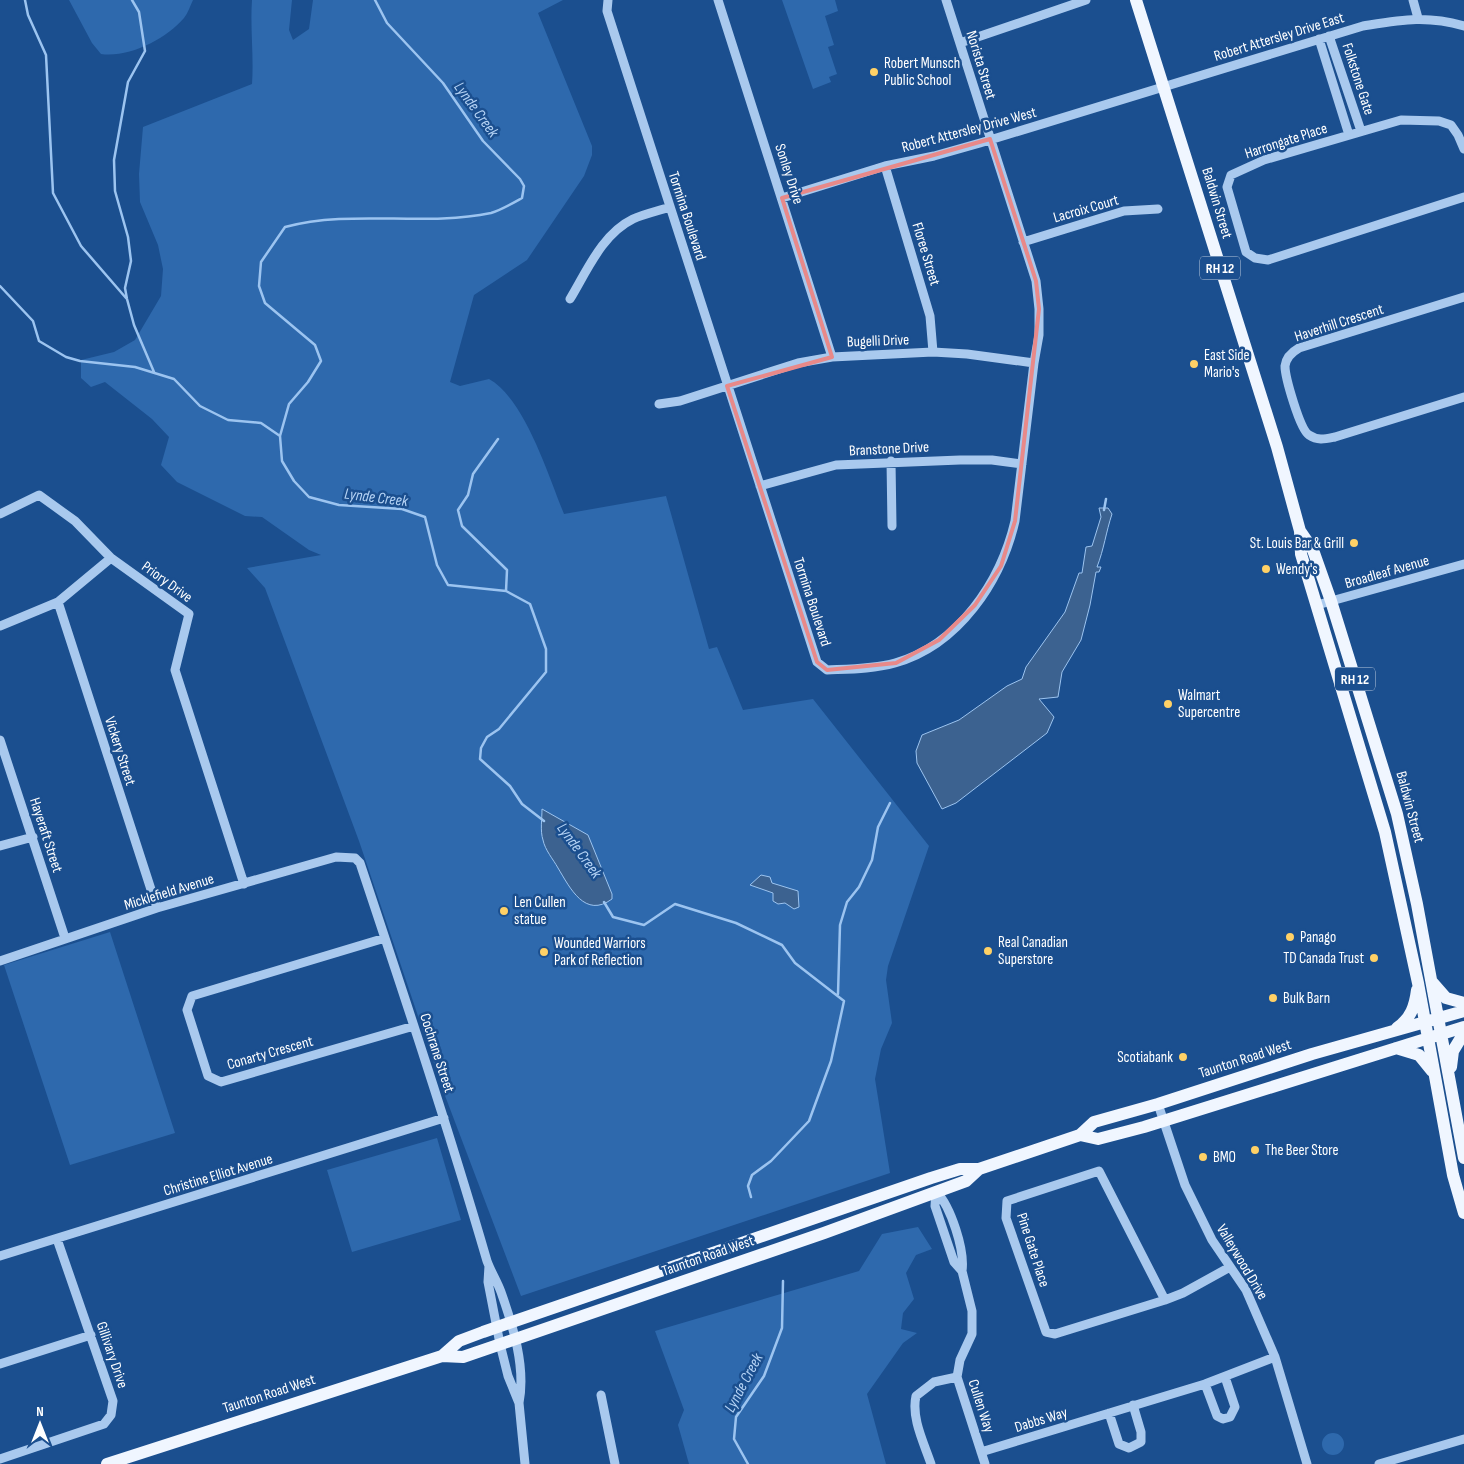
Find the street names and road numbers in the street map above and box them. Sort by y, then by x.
street label: Robert Attersley Drive East [1212,8,1347,66]
street label: Norista Street [962,28,1001,102]
street label: Folkstone Gate [1337,41,1379,117]
street label: Robert Attersley Drive West [900,103,1039,157]
street label: Harrongate Place [1242,119,1330,163]
street label: Sonley Drive [770,142,808,206]
street label: Baldwin Street [1197,165,1237,241]
street label: Tormina Boulevard [664,169,710,263]
street label: Lacroix Court [1051,191,1121,227]
street label: Floree Street [907,220,945,288]
road number: RH 12 [1200,256,1240,280]
street label: Haverhill Crescent [1292,300,1386,346]
street label: Bugelli Drive [847,330,909,352]
street label: Branstone Drive [849,437,929,461]
street label: Broadleaf Avenue [1343,551,1431,593]
street label: Tormina Boulevard [789,555,835,649]
street label: Priory Drive [138,557,196,607]
road number: RH 12 [1335,668,1375,691]
street label: Vickery Street [100,714,140,788]
street label: Baldwin Street [1391,769,1429,845]
street label: Hayeraft Street [25,795,67,875]
street label: Micklefield Avenue [122,869,216,915]
street label: Cochrane Street [415,1011,459,1095]
street label: Conarty Crescent [225,1032,316,1074]
street label: Taunton Road West [1196,1035,1294,1083]
street label: Christine Elliot Avenue [161,1149,275,1201]
street label: Pine Gate Place [1012,1211,1054,1289]
street label: Valleywood Drive [1212,1221,1272,1303]
street label: Taunton Road West [660,1231,757,1281]
street label: Gillivary Drive [92,1319,132,1391]
street label: Taunton Road West [220,1370,318,1418]
street label: Cullen Way [964,1377,999,1435]
street label: Dabbs Way [1012,1403,1070,1437]

